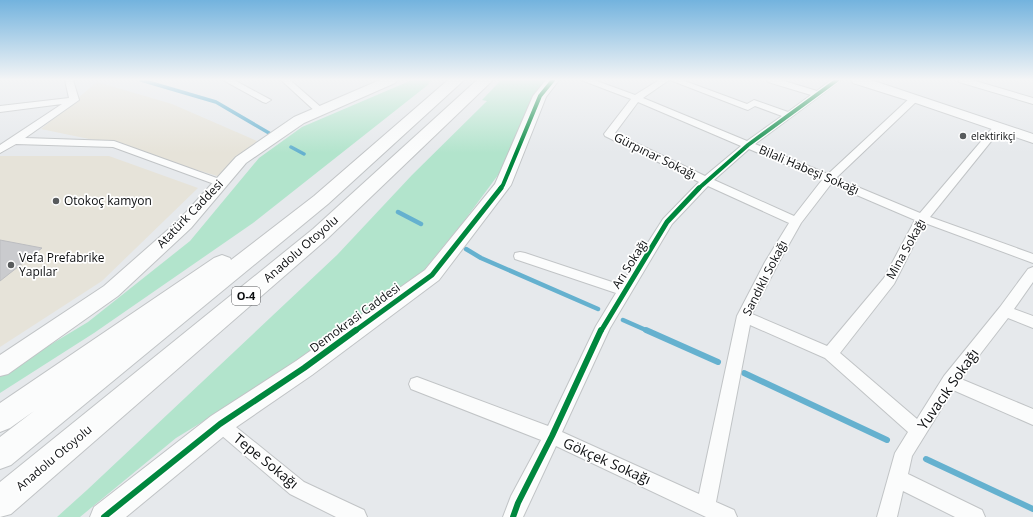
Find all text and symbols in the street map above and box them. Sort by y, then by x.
street label: Gürpınar Sokağı [611,128,699,183]
place label: elektirikçi [971,129,1015,143]
marker: elektirikçi [958,131,968,141]
street label: Bilali Habeşi Sokağı [756,141,862,198]
street label: Atatürk Caddesi [153,176,227,252]
place label: Otokoç kamyon [64,192,152,209]
marker: Otokoç kamyon [51,196,61,206]
street label: Anadolu Otoyolu [260,211,342,286]
street label: Mina Sokağı [882,215,929,282]
street label: Arı Sokağı [608,236,651,292]
street label: Sandıklı Sokağı [738,237,791,319]
place label: Vefa Prefabrike Yapılar [19,249,105,280]
marker: Vefa Prefabrike Yapılar [6,260,16,270]
street label: Demokrasi Caddesi [306,279,403,356]
road number: O-4 [232,287,260,305]
street label: Yuvacık Sokağı [913,344,983,433]
street label: Anadolu Otoyolu [12,421,95,494]
street label: Tepe Sokağı [230,429,303,493]
street label: Gökçek Sokağı [560,433,654,488]

